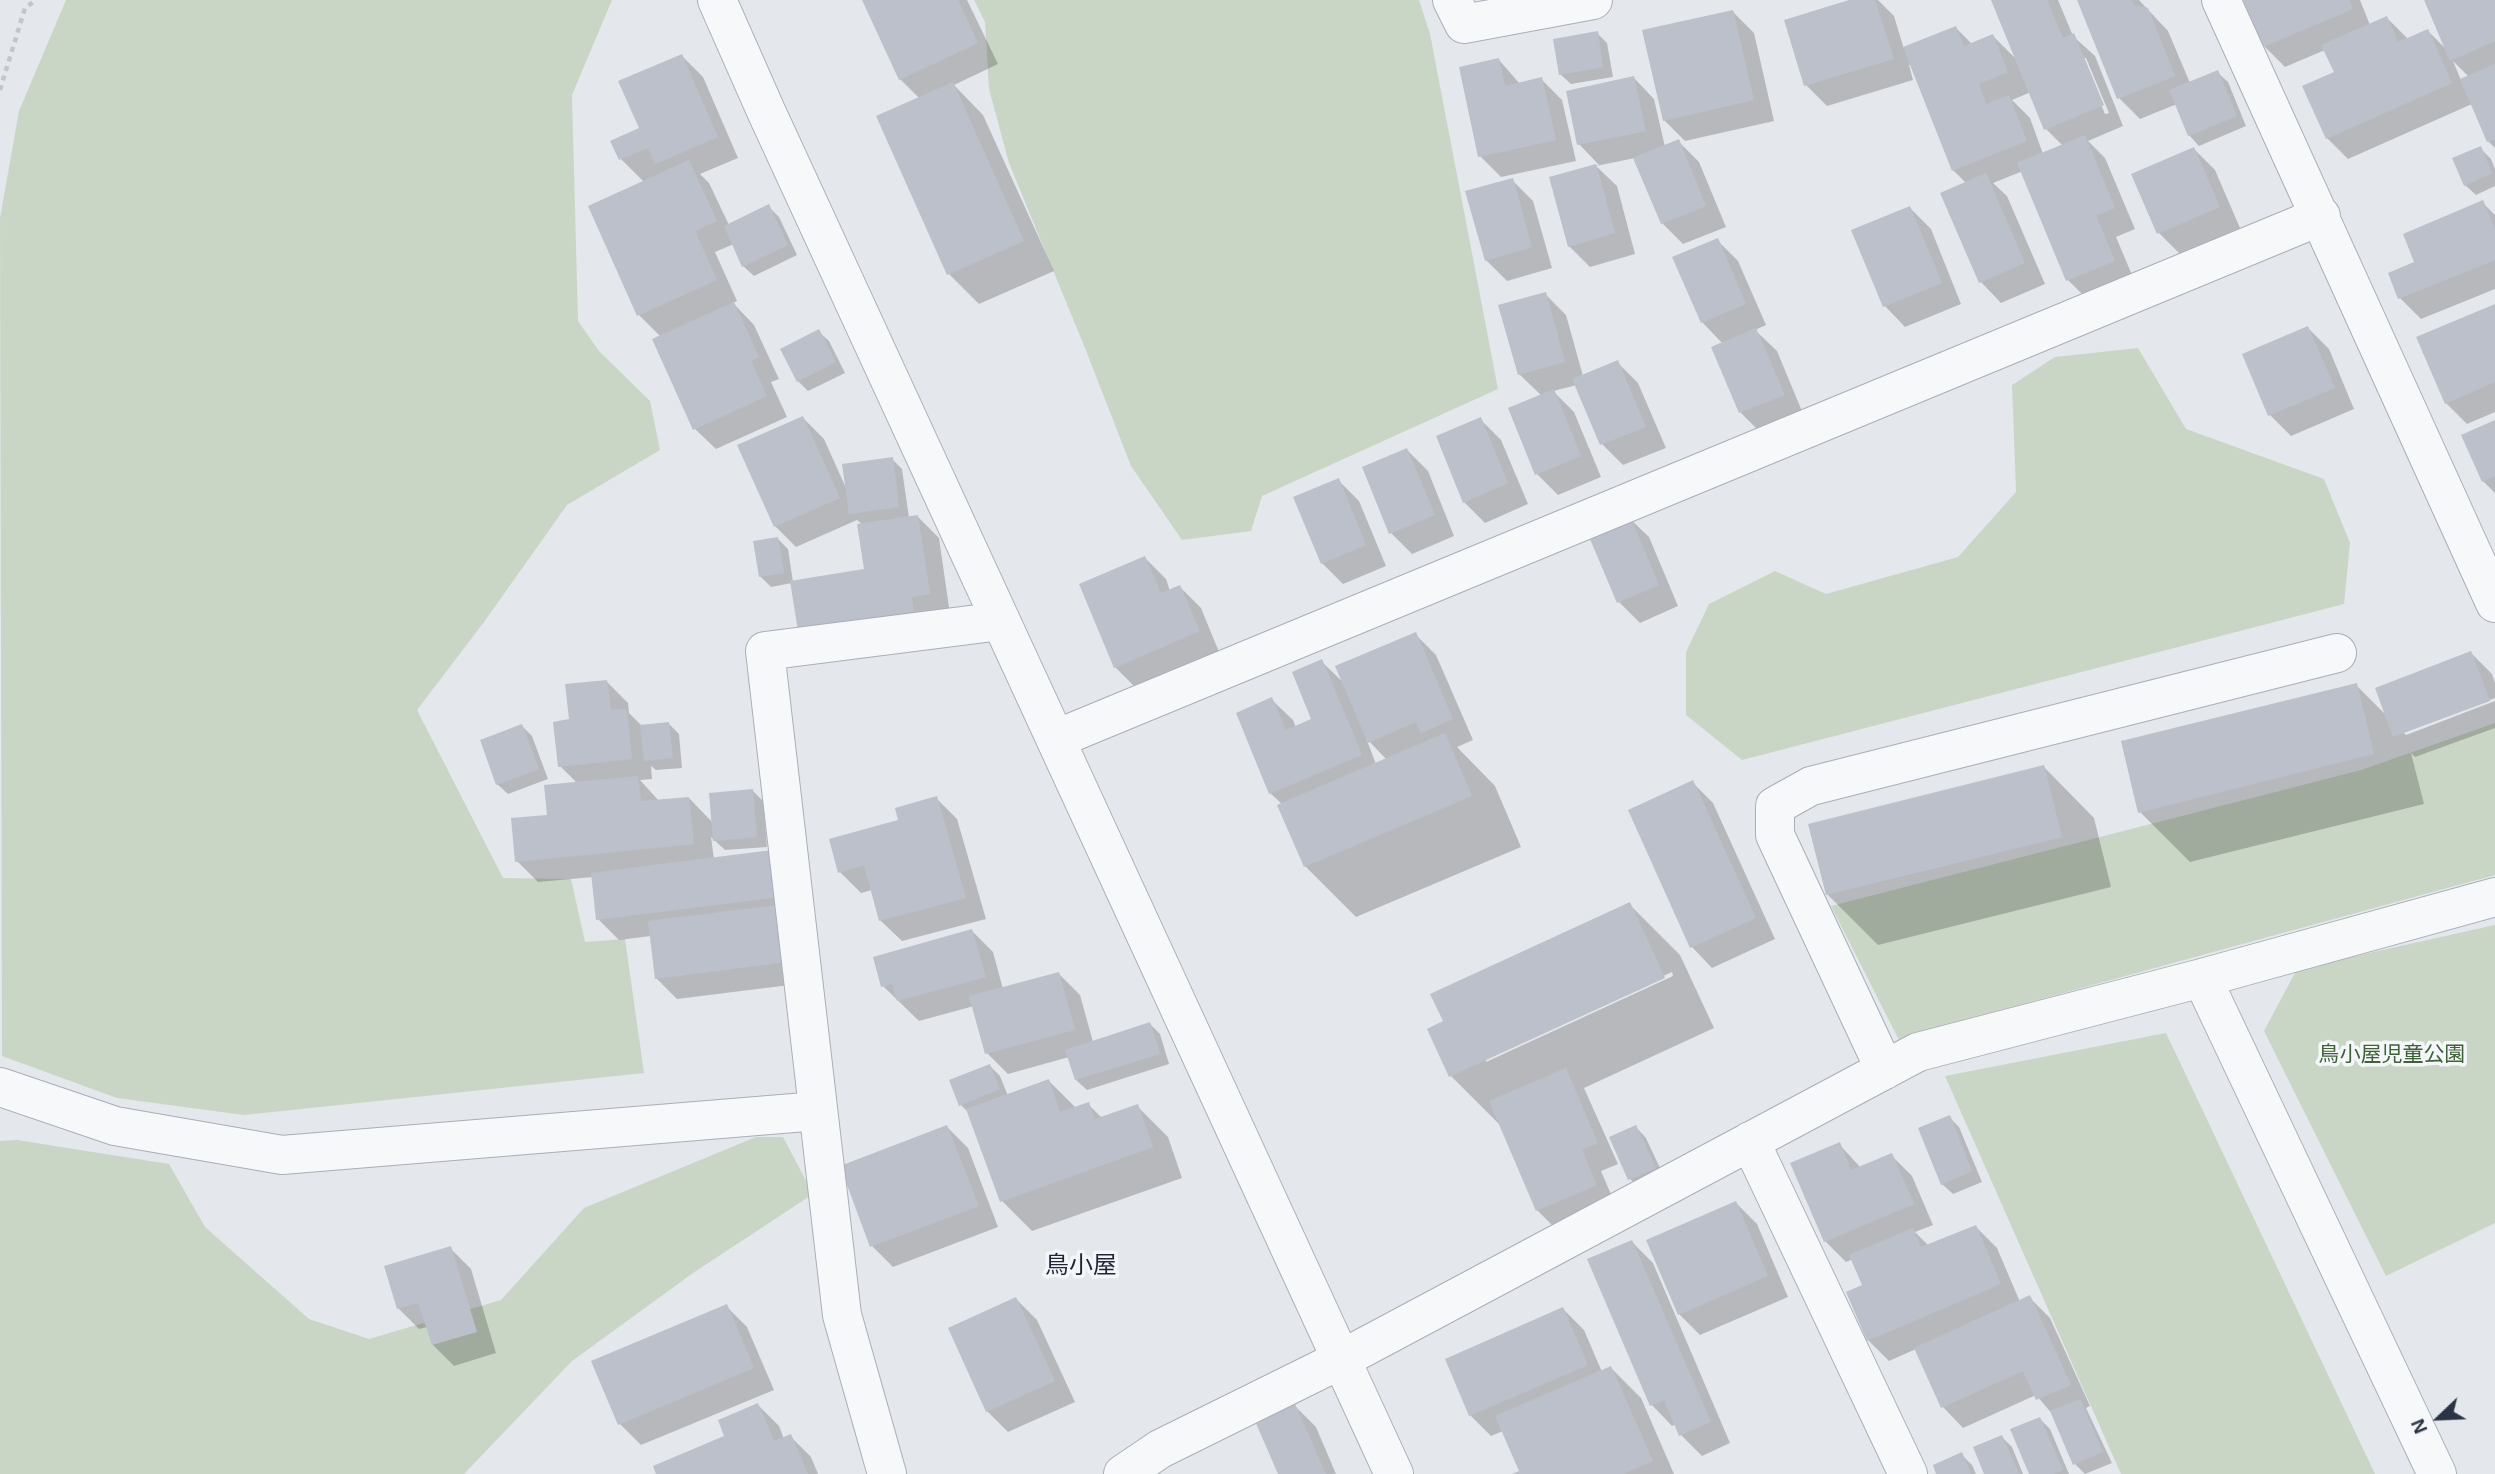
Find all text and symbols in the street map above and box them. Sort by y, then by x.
park label: 鳥小屋児童公園 [2319,1042,2465,1068]
district label: 鳥小屋 [1045,1252,1117,1280]
north arrow [2404,1383,2474,1453]
text: N [2407,1416,2432,1437]

